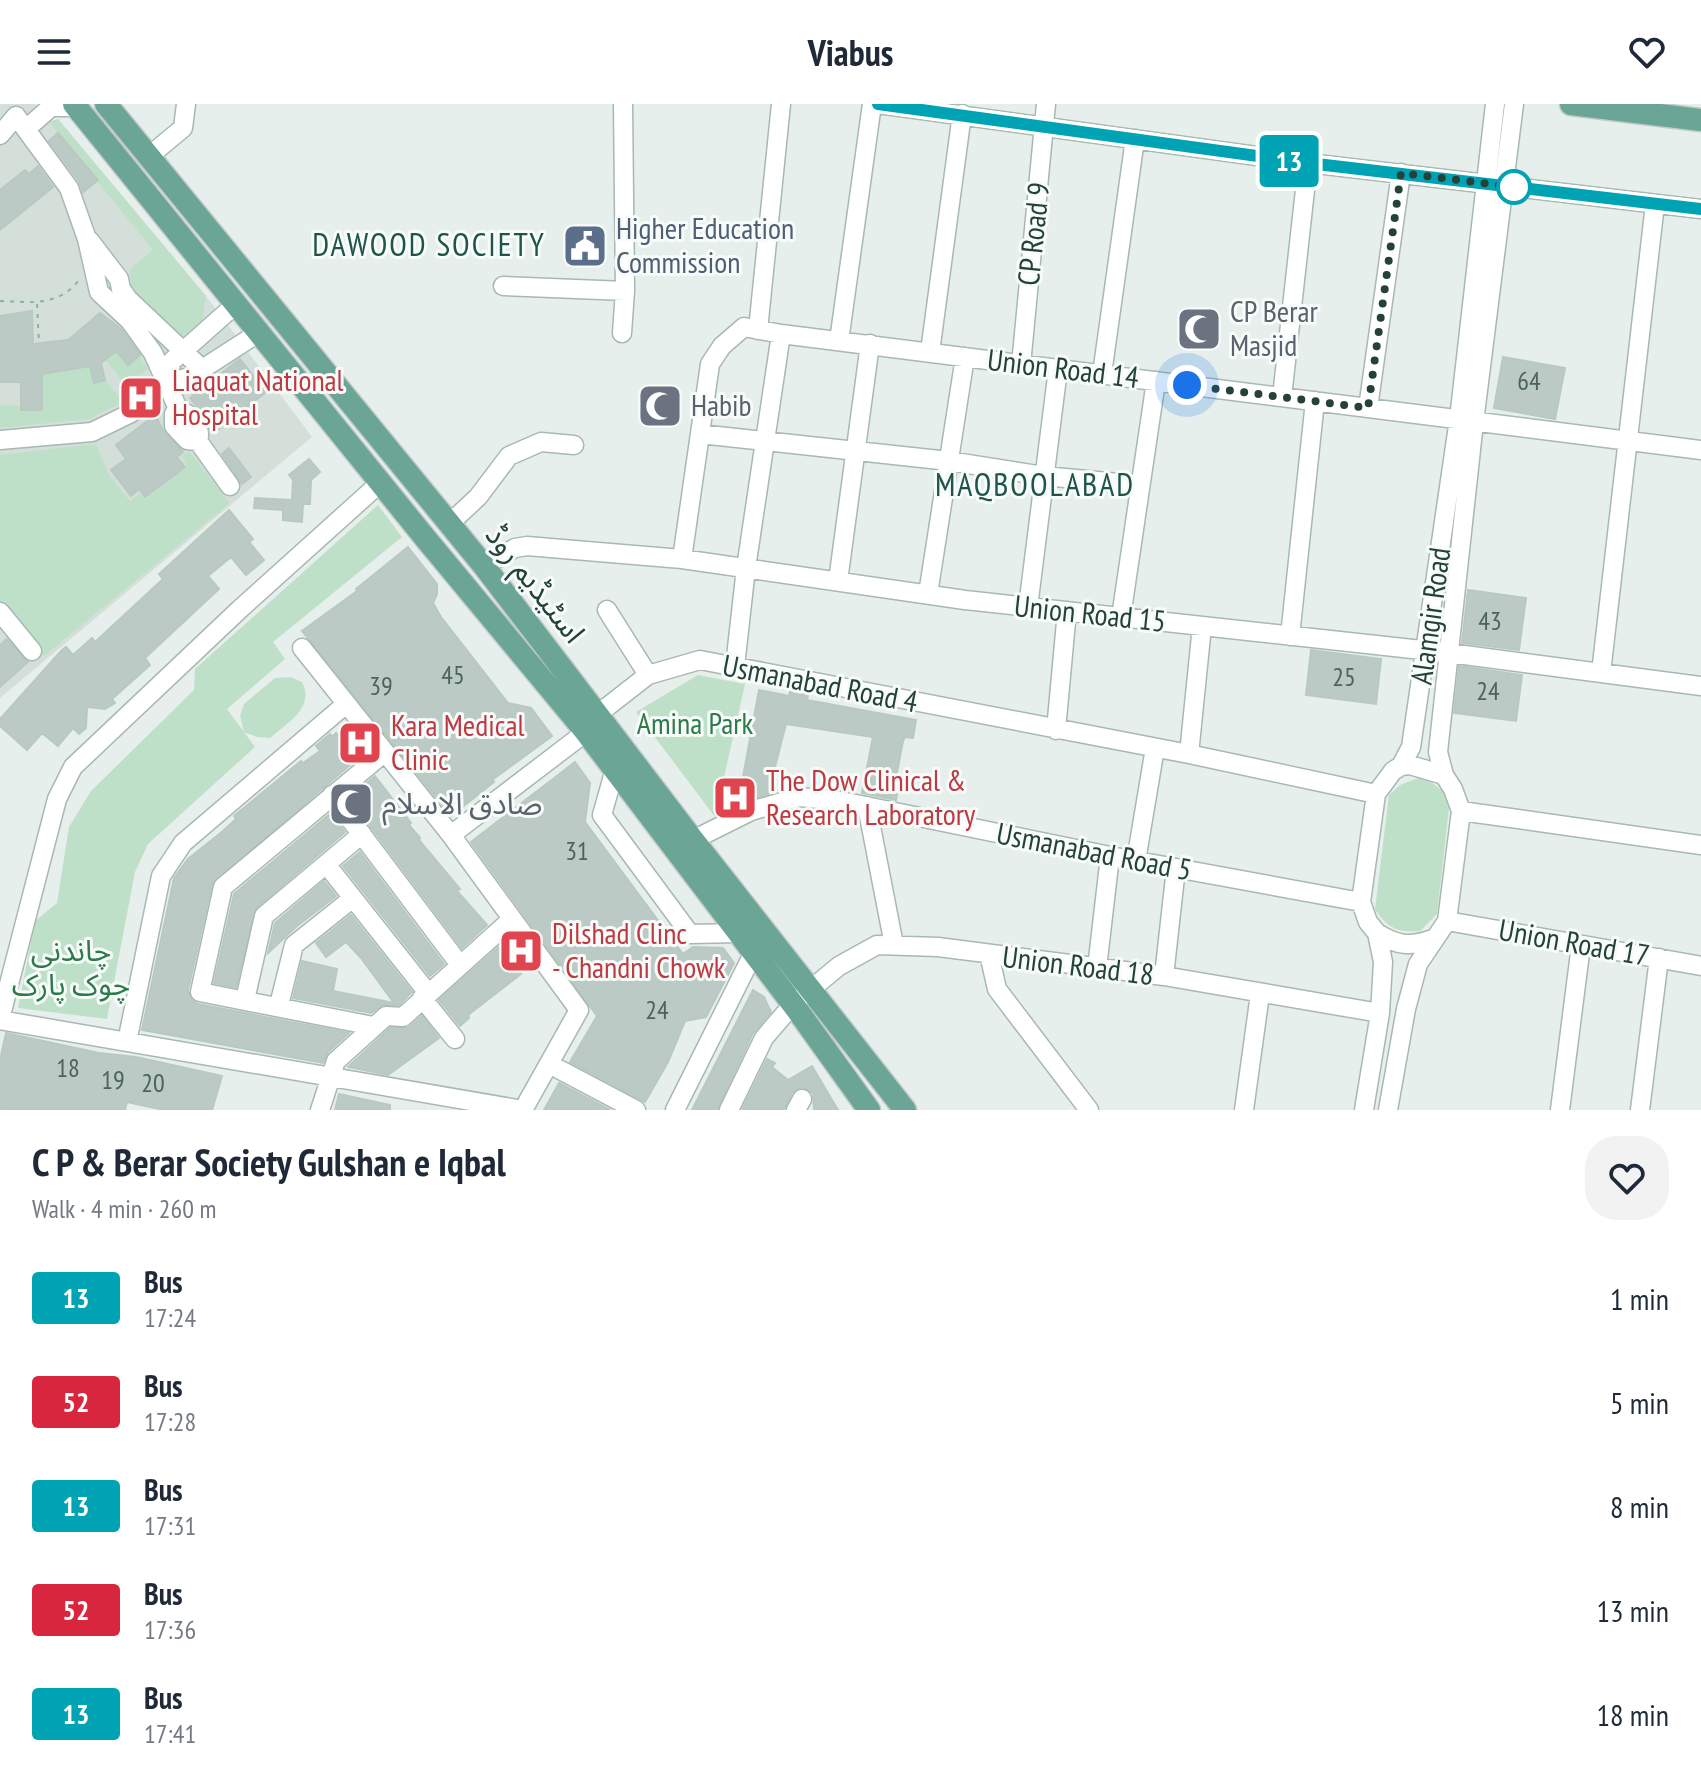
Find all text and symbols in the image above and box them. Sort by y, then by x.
text: Viabus [808,29,893,76]
icon: menu [32,30,76,74]
icon: heart [1625,30,1669,74]
line badge: 13 [1253,135,1325,187]
text: 13 [1276,142,1302,179]
unlabelled marker [1497,170,1531,204]
street label: CP Road 9 [1008,180,1057,287]
place label: Higher Education Commission [616,208,794,281]
public building icon: Higher Education Commission [561,222,609,270]
district label: DAWOOD SOCIETY [312,223,546,265]
place label: CP Berar Masjid [1230,291,1318,364]
mosque icon: CP Berar Masjid [1175,305,1223,353]
street label: Union Road 14 [985,339,1141,396]
place label: Liaquat National Hospital [172,360,344,433]
house number: 64 [1517,364,1541,397]
your location [1167,365,1207,405]
hospital icon: Liaquat National Hospital [117,374,165,422]
mosque icon: Habib [636,382,684,430]
place label: Habib [691,385,752,424]
district label: MAQBOOLABAD [935,463,1135,505]
street label: اسٹیڈیم روڈ [474,516,595,653]
street label: Alamgir Road [1401,545,1458,687]
street label: Union Road 15 [1012,585,1168,640]
house number: 43 [1478,604,1502,637]
street label: Usmanabad Road 4 [719,645,921,721]
house number: 45 [441,658,465,691]
house number: 25 [1332,660,1356,693]
house number: 39 [369,669,393,702]
house number: 24 [1476,674,1500,707]
park label: Amina Park [637,703,754,742]
place label: Kara Medical Clinic [391,705,524,778]
hospital icon: Kara Medical Clinic [336,719,384,767]
place label: The Dow Clinical & Research Laboratory [766,760,976,833]
hospital icon: The Dow Clinical & Research Laboratory [711,774,759,822]
mosque icon: صادق الاسلام [327,780,375,828]
place label: صادق الاسلام [382,783,542,826]
street label: Usmanabad Road 5 [993,813,1195,889]
house number: 31 [565,834,589,867]
street label: Union Road 17 [1496,909,1653,974]
place label: Dilshad Clinc - Chandni Chowk [552,913,726,986]
hospital icon: Dilshad Clinc - Chandni Chowk [497,927,545,975]
park label: چاندنی چوک پارک [12,930,130,1004]
street label: Union Road 18 [1000,936,1156,993]
house number: 24 [645,993,669,1026]
house number: 18 [56,1051,80,1084]
house number: 19 [101,1063,125,1096]
house number: 20 [141,1066,165,1099]
button: heart [1585,1136,1669,1220]
text: C P & Berar Society Gulshan e Iqbal [32,1137,506,1186]
text: Walk · 4 min · 260 m [32,1192,216,1225]
text: Bus [144,1262,183,1301]
text: 13 [63,1279,89,1316]
text: 1 min [1610,1279,1669,1318]
text: 17:24 [144,1301,196,1334]
text: Bus [144,1366,183,1405]
text: 52 [63,1383,89,1420]
text: 5 min [1610,1383,1669,1422]
text: 17:28 [144,1405,196,1438]
text: Bus [144,1470,183,1509]
text: 13 [63,1487,89,1524]
text: 8 min [1610,1487,1669,1526]
text: 17:31 [144,1509,196,1542]
text: Bus [144,1574,183,1613]
text: 52 [63,1591,89,1628]
text: 13 min [1596,1591,1669,1630]
text: 17:36 [144,1613,196,1646]
text: Bus [144,1678,183,1717]
text: 13 [63,1695,89,1732]
text: 18 min [1596,1695,1669,1734]
text: 17:41 [144,1717,196,1750]

